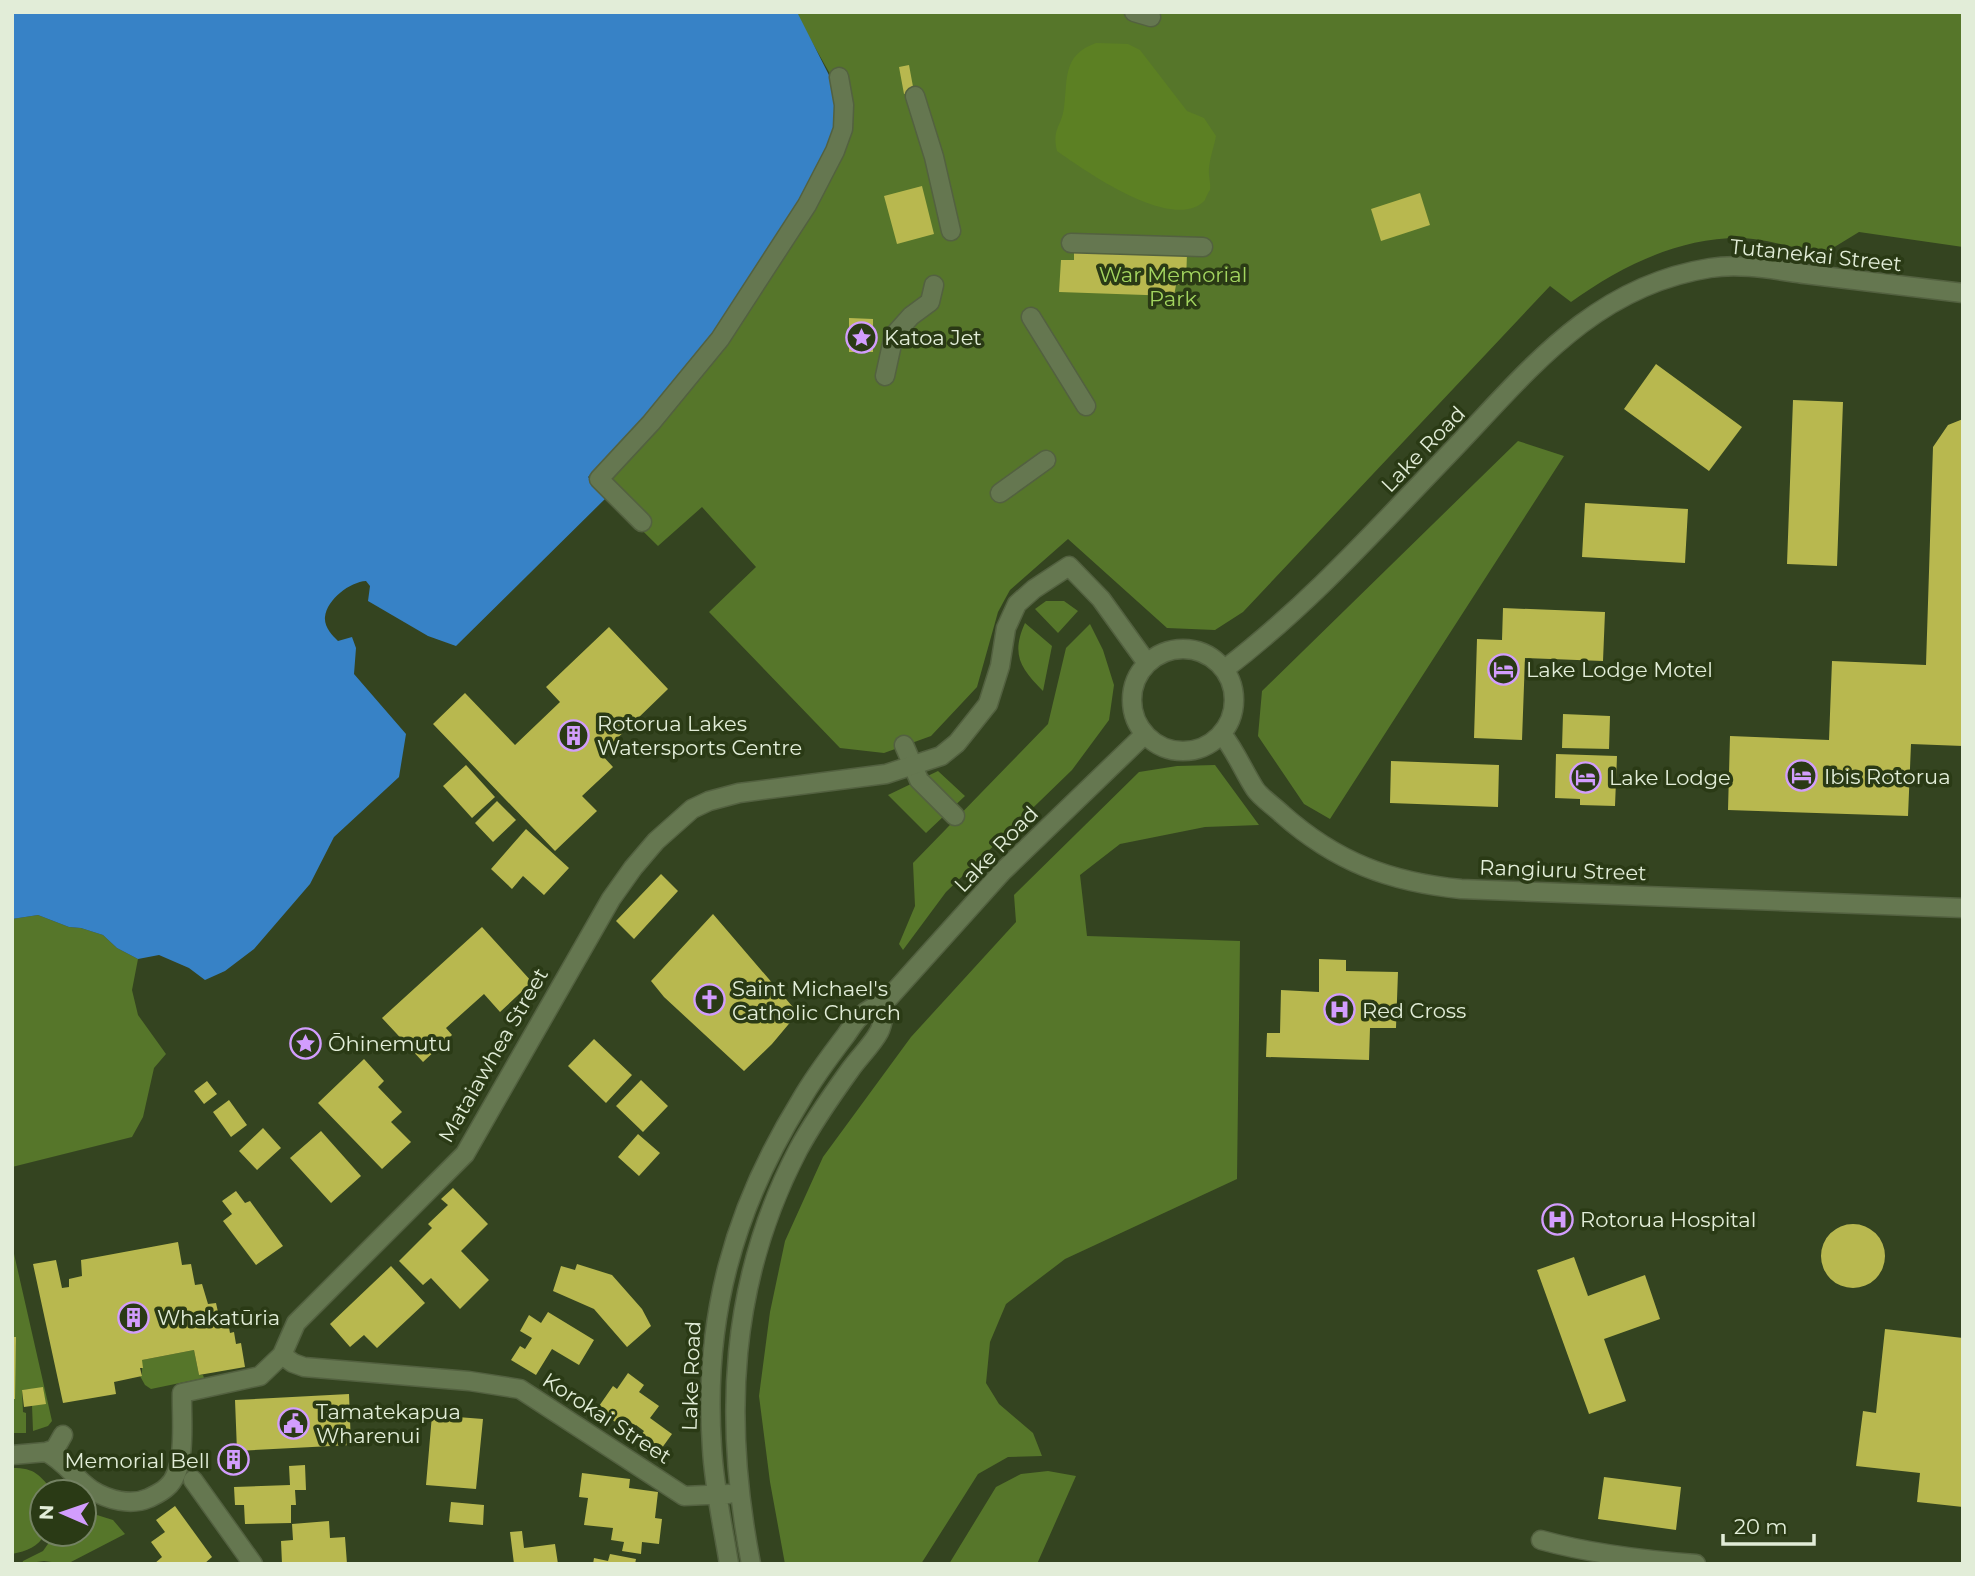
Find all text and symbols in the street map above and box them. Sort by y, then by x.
street label: Tutanekai Street [1729,234,1903,276]
park label: War Memorial Park [1099,262,1247,311]
place icon: Katoa Jet [844,320,878,354]
place label: Katoa Jet [884,325,982,350]
street label: Lake Road [1376,401,1470,497]
hotel icon: Lake Lodge Motel [1486,652,1520,686]
place label: Lake Lodge Motel [1526,657,1713,682]
place label: Rotorua Lakes Watersports Centre [597,711,802,760]
building icon: Rotorua Lakes Watersports Centre [557,718,591,752]
hotel icon: Ibis Rotorua [1784,759,1818,793]
hotel icon: Lake Lodge [1569,760,1603,794]
place label: Ibis Rotorua [1824,764,1951,789]
place label: Lake Lodge [1609,765,1731,790]
street label: Lake Road [949,801,1043,897]
street label: Rangiuru Street [1479,855,1647,885]
street label: Mataiawhea Street [433,963,553,1147]
place label: Saint Michael's Catholic Church [732,976,901,1025]
church icon: Saint Michael's Catholic Church [692,983,726,1017]
hospital icon: Red Cross [1322,993,1356,1027]
place label: Red Cross [1362,998,1466,1023]
place icon: Ōhinemutu [288,1026,322,1060]
place label: Ōhinemutu [328,1031,451,1056]
hospital icon: Rotorua Hospital [1540,1202,1574,1236]
place label: Rotorua Hospital [1580,1207,1756,1232]
building icon: Whakatūria [117,1300,151,1334]
place label: Whakatūria [157,1305,280,1330]
street label: Lake Road [677,1321,705,1431]
street label: Korokai Street [538,1367,676,1469]
place label: Tamatekapua Wharenui [316,1399,461,1448]
public building icon: Tamatekapua Wharenui [276,1406,310,1440]
building icon: Memorial Bell [216,1443,250,1477]
place label: Memorial Bell [65,1448,210,1473]
north arrow [28,1478,98,1548]
scale bar [1723,1502,1814,1546]
text: N [35,1504,58,1521]
text: 20 m [1734,1514,1788,1539]

